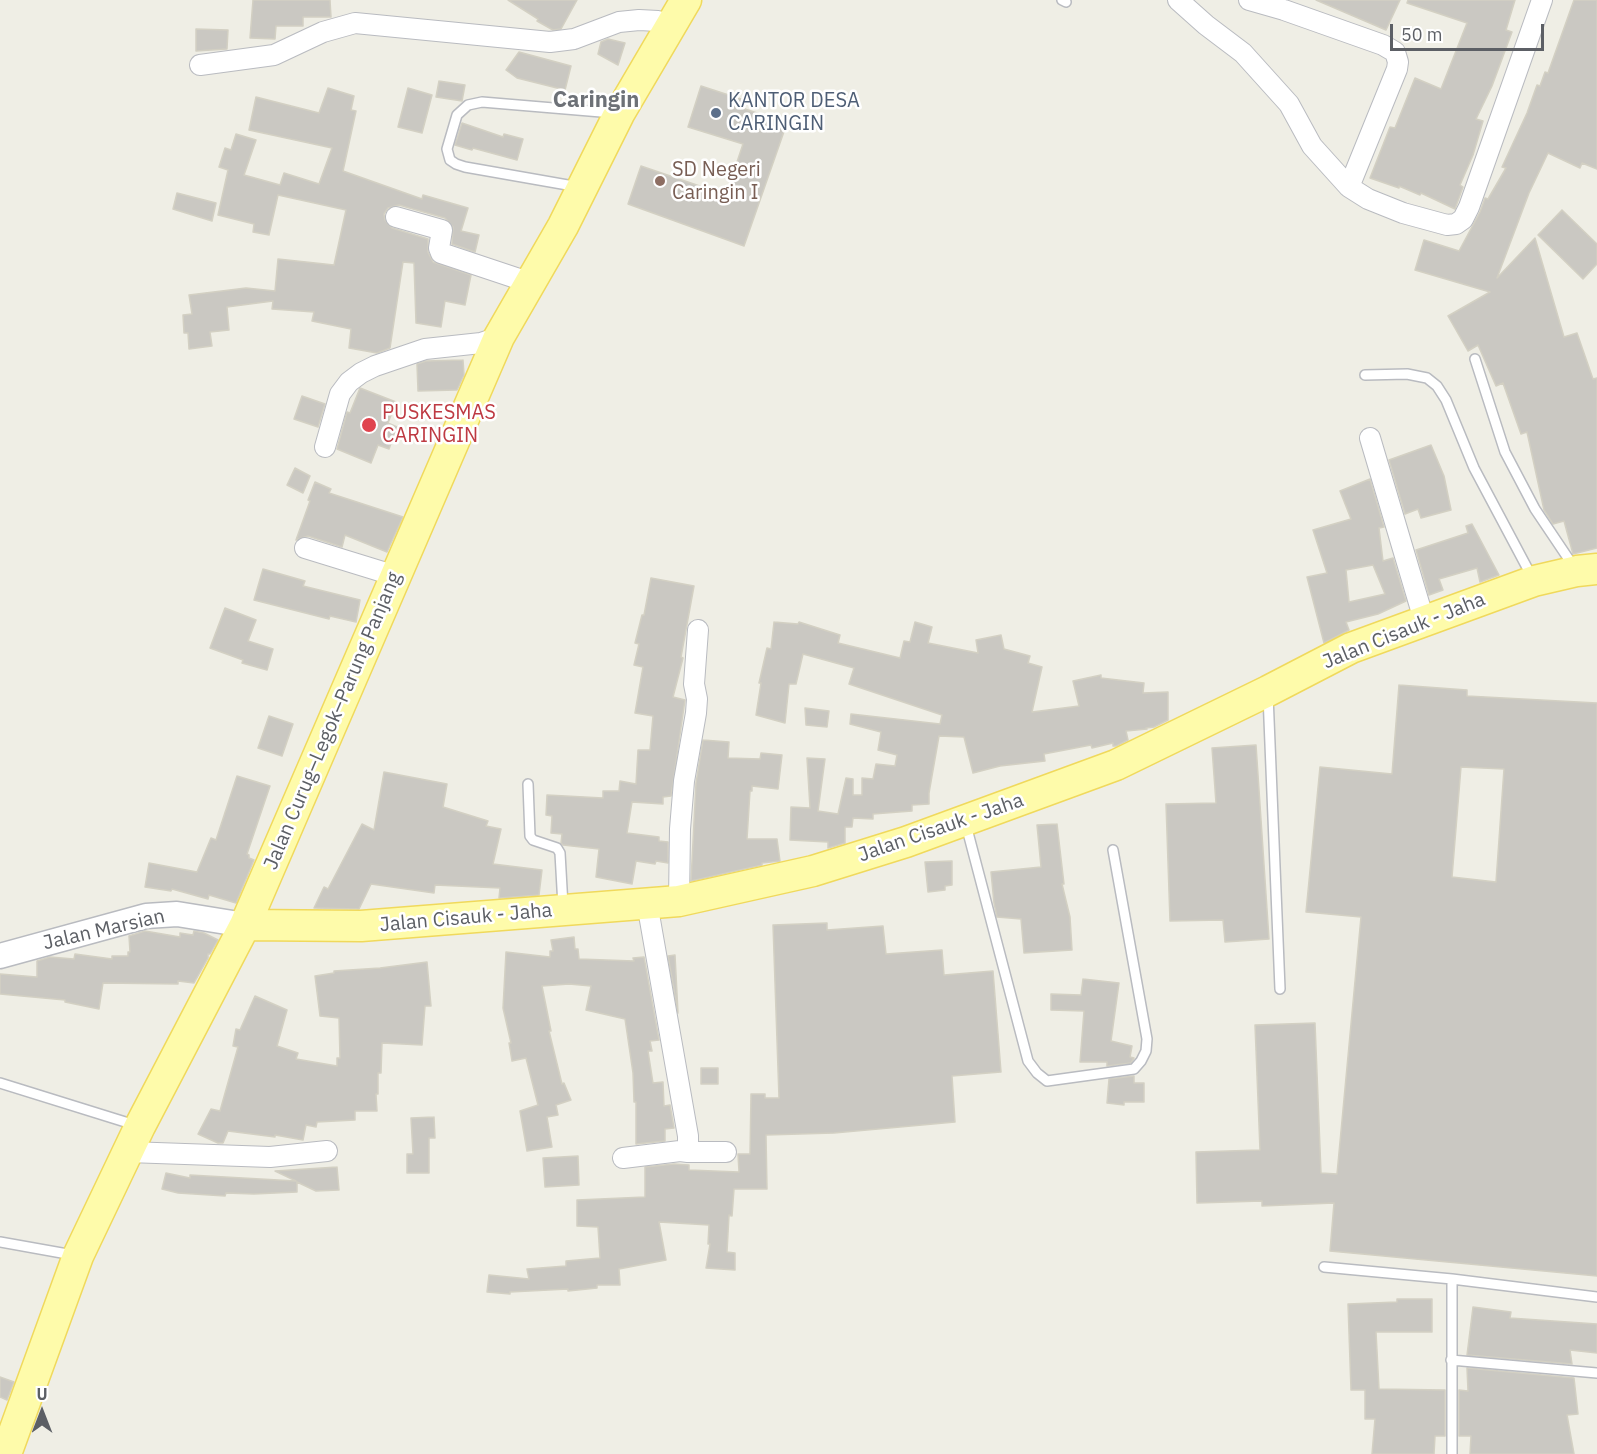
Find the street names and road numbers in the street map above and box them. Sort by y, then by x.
street label: Jalan Curug–Legok–Parung Panjang [259,568,407,874]
street label: Jalan Cisauk - Jaha [1319,587,1489,675]
street label: Jalan Cisauk - Jaha [855,788,1027,868]
street label: Jalan Cisauk - Jaha [379,898,553,938]
street label: Jalan Marsian [41,904,167,956]

